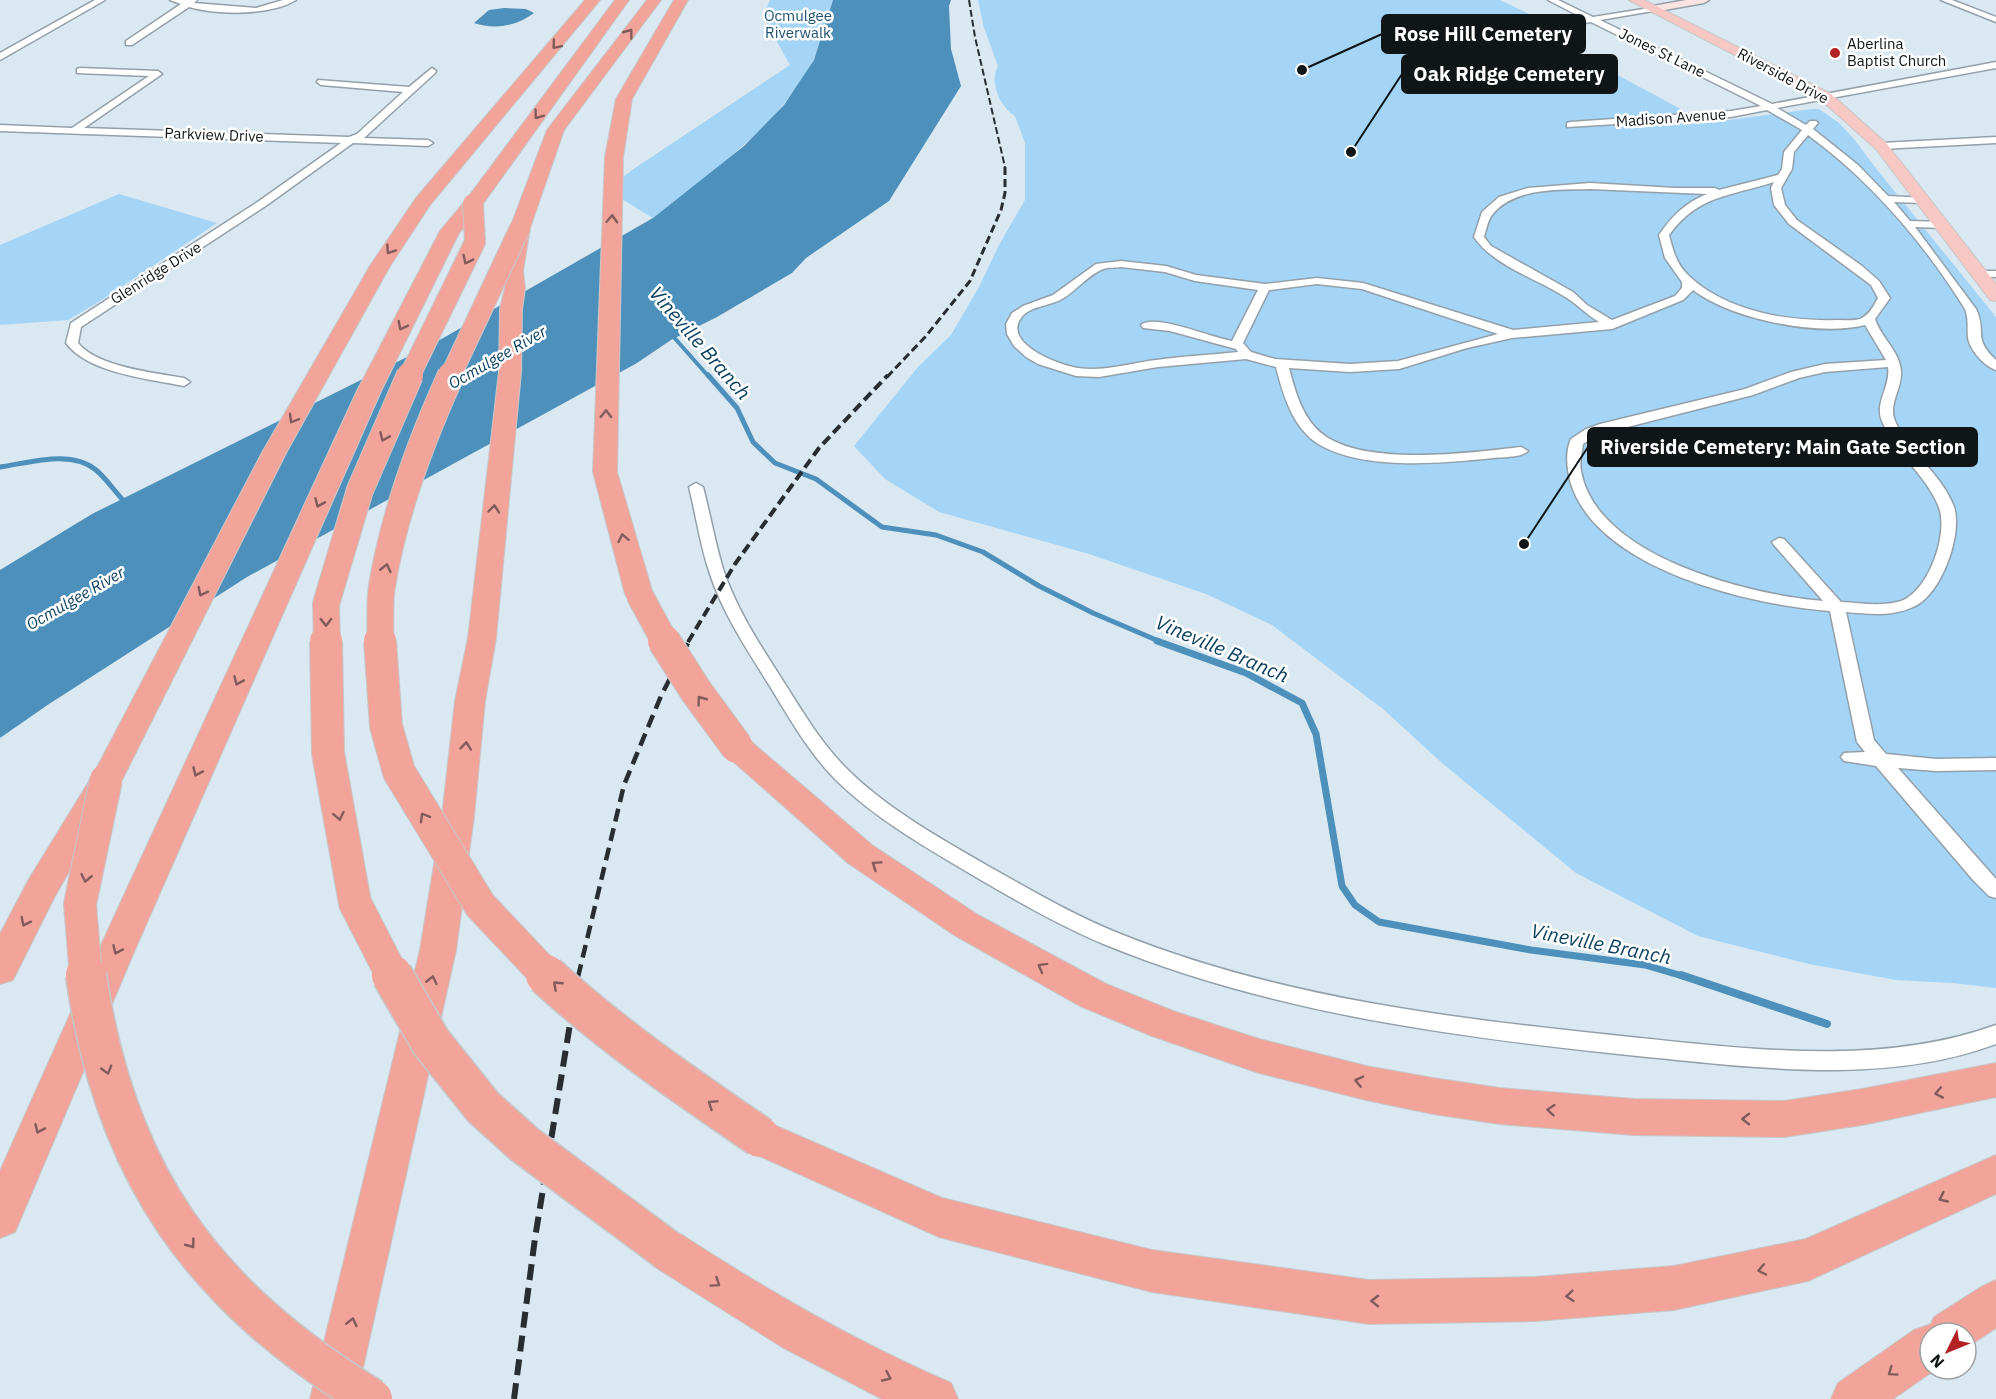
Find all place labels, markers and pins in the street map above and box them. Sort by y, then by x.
callout: Rose Hill Cemetery [1382,15,1585,53]
place label: Aberlina Baptist Church [1847,34,1946,70]
marker: Aberlina Baptist Church [1828,46,1842,60]
callout: Oak Ridge Cemetery [1402,55,1617,93]
callout: Riverside Cemetery: Main Gate Section [1588,428,1977,466]

